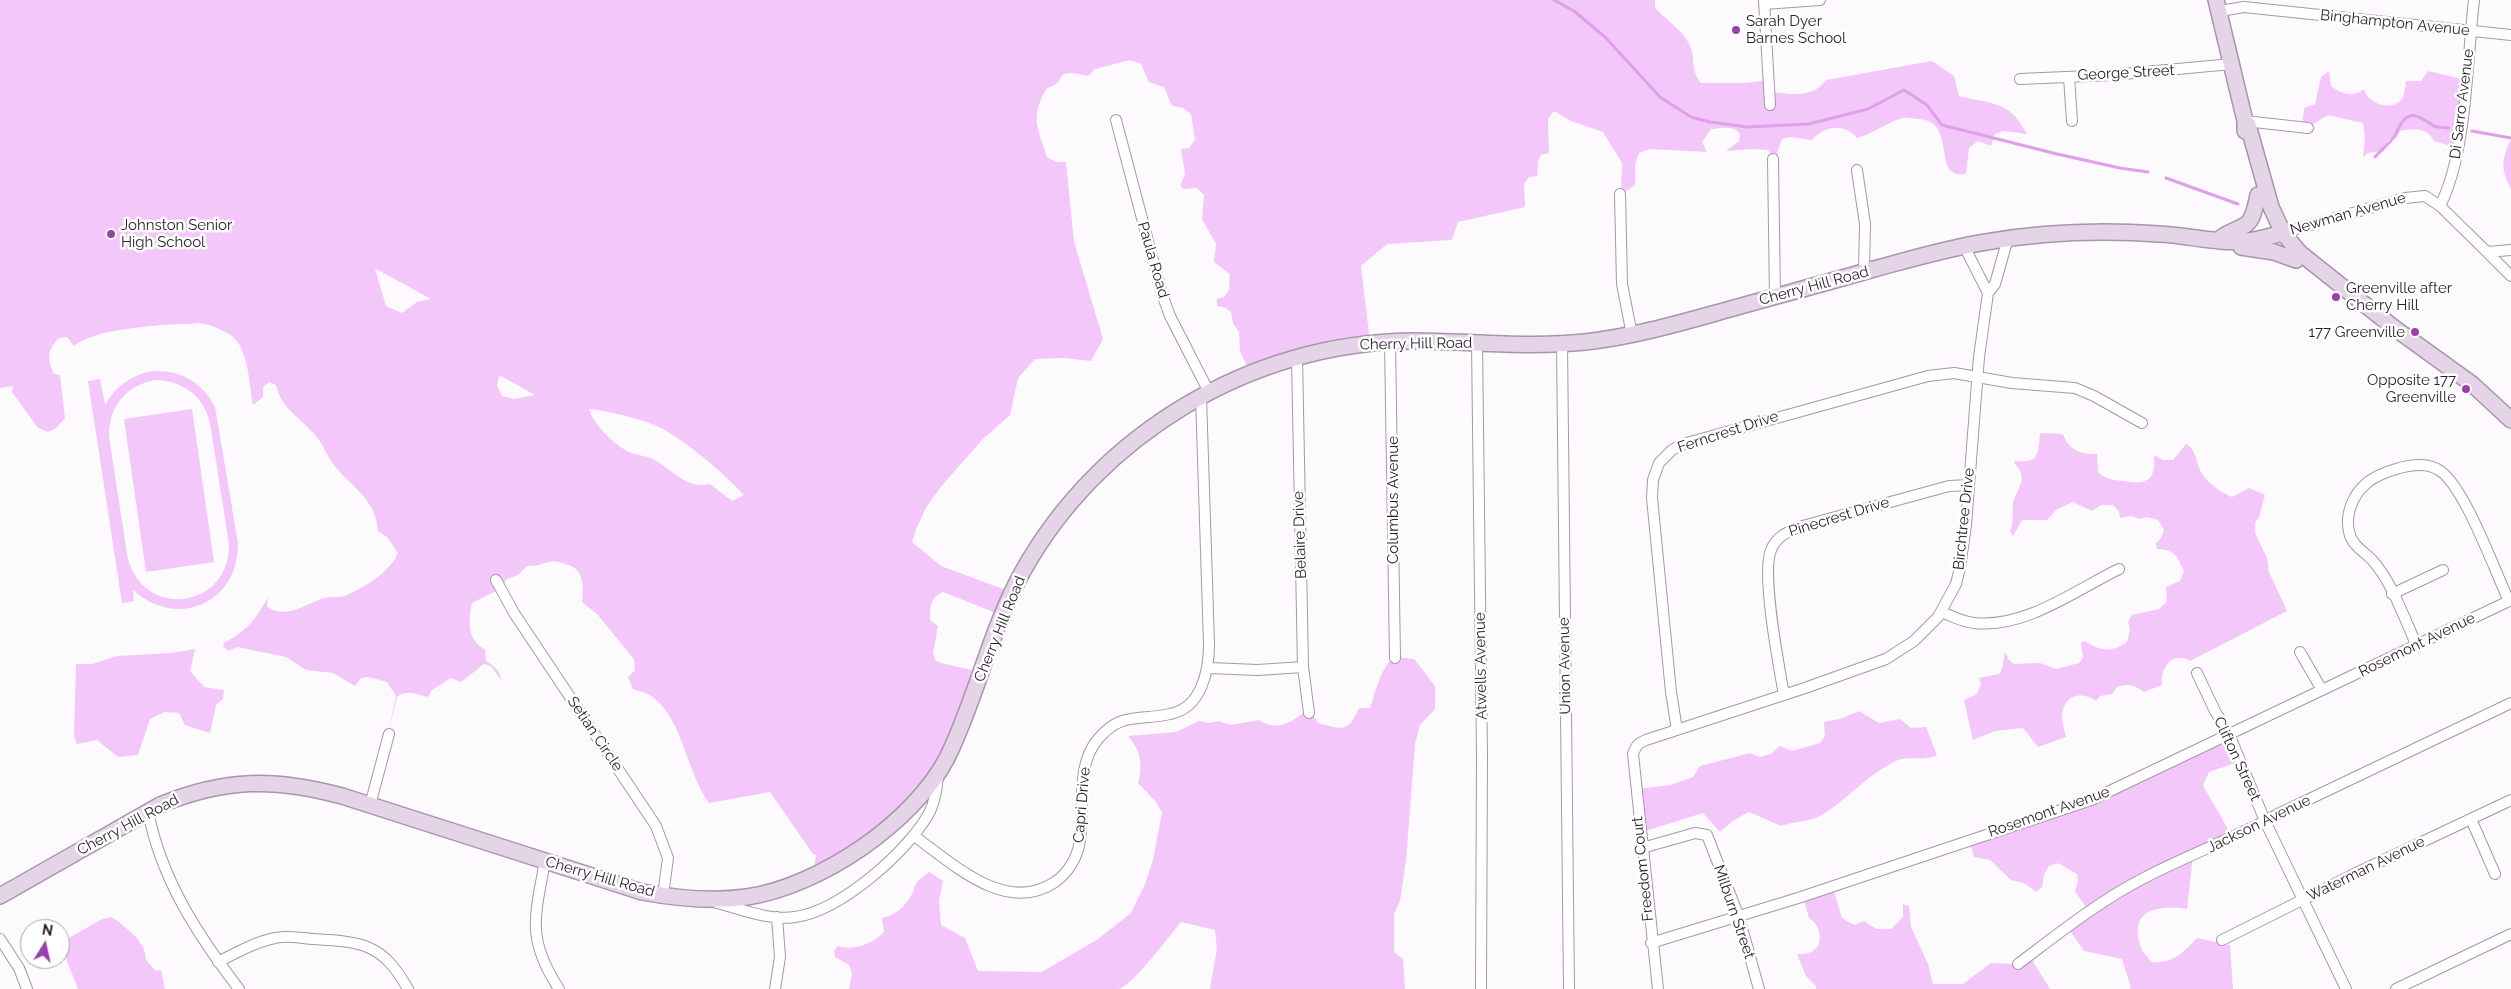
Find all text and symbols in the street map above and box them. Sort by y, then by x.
street label: Binghampton Avenue [2319,6,2471,40]
place label: Sarah Dyer Barnes School [1746,12,1846,47]
marker: Sarah Dyer Barnes School [1730,24,1742,36]
street label: Di Sarro Avenue [2446,48,2478,160]
street label: George Street [2077,61,2175,85]
street label: Newman Avenue [2288,189,2408,239]
place label: Johnston Senior High School [121,216,232,251]
street label: Paula Road [1134,220,1172,300]
marker: Johnston Senior High School [105,228,117,240]
street label: Cherry Hill Road [1757,263,1871,309]
place label: Greenville after Cherry Hill [2346,279,2452,314]
marker: Greenville after Cherry Hill [2330,291,2342,303]
place label: 177 Greenville [2309,323,2405,341]
marker: 177 Greenville [2409,326,2421,338]
street label: Cherry Hill Road [1360,334,1472,354]
place label: Opposite 177 Greenville [2367,371,2456,406]
marker: Opposite 177 Greenville [2460,383,2472,395]
street label: Ferncrest Drive [1675,407,1781,457]
street label: Columbus Avenue [1384,436,1402,564]
street label: Birchtree Drive [1950,467,1978,571]
street label: Belaire Drive [1289,491,1311,579]
street label: Pinecrest Drive [1787,493,1891,541]
street label: Cherry Hill Road [971,573,1029,685]
street label: Rosemont Avenue [2356,609,2478,681]
street label: Atwells Avenue [1471,612,1491,720]
street label: Union Avenue [1555,617,1575,715]
street label: Setian Circle [563,693,627,775]
street label: Clifton Street [2210,714,2264,804]
street label: Capri Drive [1070,766,1094,844]
street label: Rosemont Avenue [1986,783,2112,841]
street label: Cherry Hill Road [74,791,182,859]
street label: Jackson Avenue [2204,791,2314,857]
street label: Freedom Court [1629,816,1657,922]
street label: Waterman Avenue [2304,833,2428,905]
street label: Cherry Hill Road [543,853,657,901]
street label: Milburn Street [1710,863,1758,961]
north arrow [20,919,70,969]
text: N [41,921,54,939]

